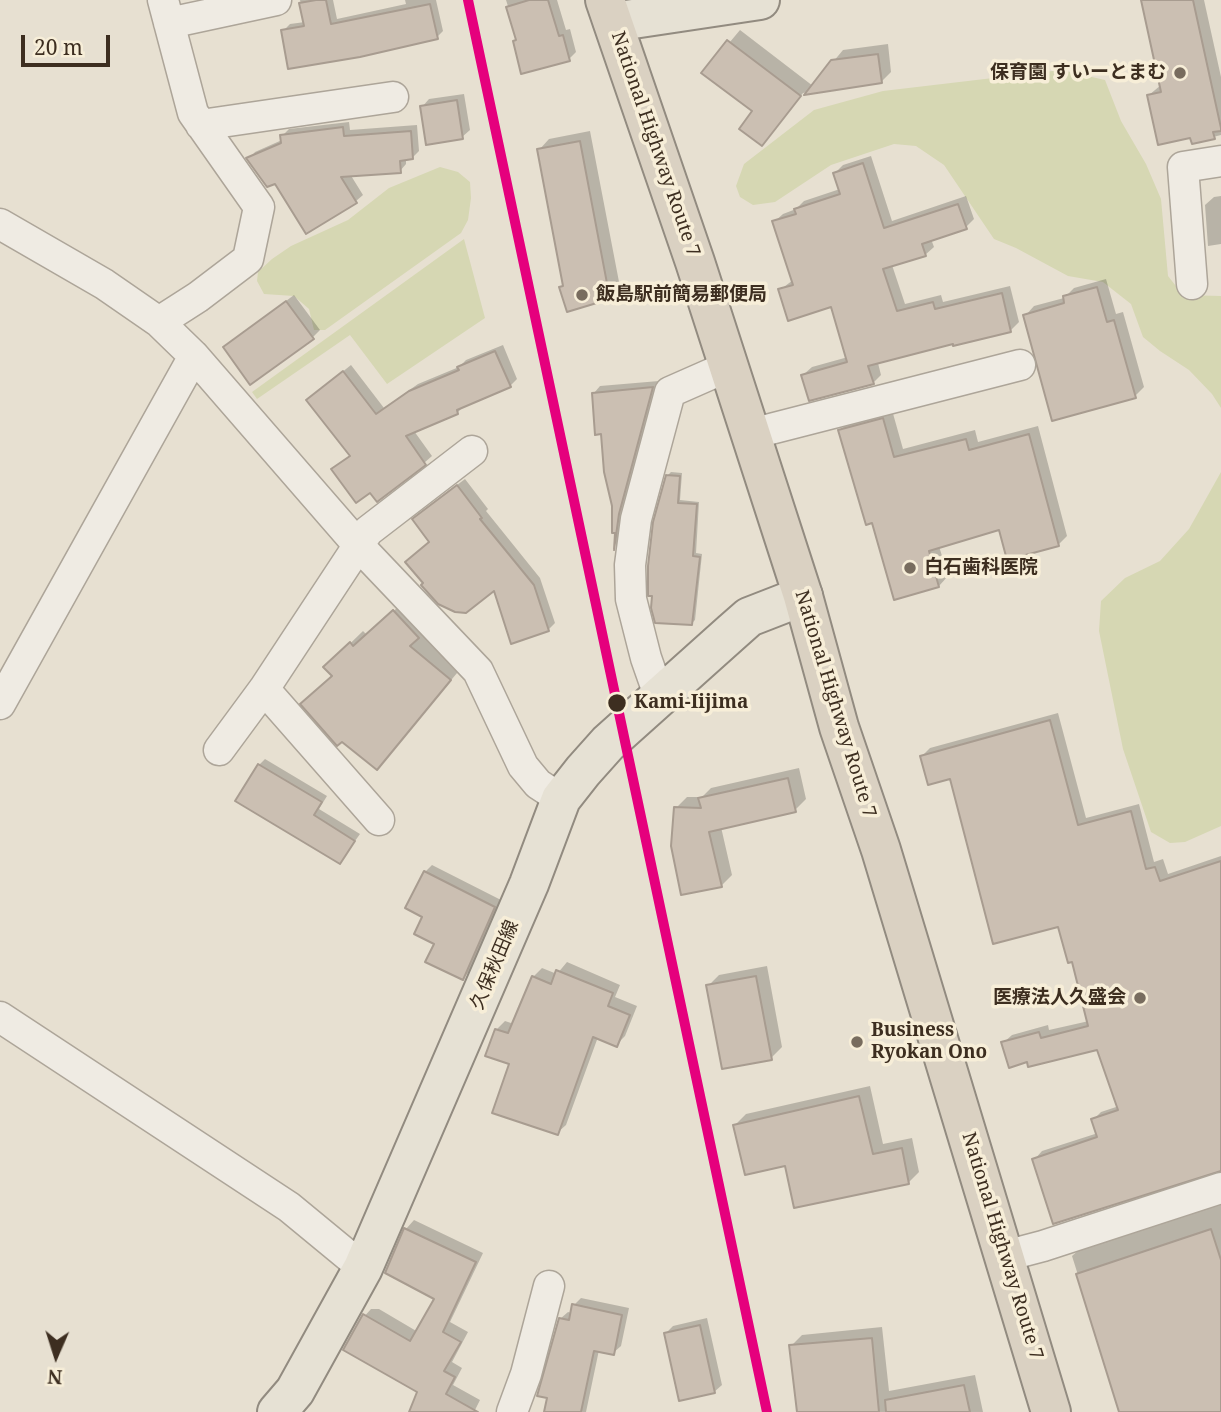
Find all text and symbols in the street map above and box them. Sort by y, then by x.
scale bar [24,21,114,65]
street label: National Highway Route 7 [606,29,704,259]
text: 20 m [34,33,83,61]
place label: 保育園 すいーとまむ [990,62,1166,84]
marker: 保育園 すいーとまむ [1172,65,1188,81]
place label: 飯島駅前簡易郵便局 [596,284,767,306]
marker: 飯島駅前簡易郵便局 [574,287,590,303]
place label: 白石歯科医院 [924,557,1038,579]
marker: 白石歯科医院 [902,560,918,576]
street label: National Highway Route 7 [790,588,880,820]
marker: Kami-Iijima [606,692,628,714]
place label: Kami-Iijima [634,692,748,714]
street label: 久保秋田線 [466,917,524,1013]
place label: 医療法人久盛会 [993,987,1126,1009]
marker: 医療法人久盛会 [1132,990,1148,1006]
place label: Business Ryokan Ono [871,1020,987,1064]
marker: Business Ryokan Ono [849,1034,865,1050]
street label: National Highway Route 7 [957,1130,1047,1362]
north arrow [21,1321,91,1391]
text: N [47,1364,63,1390]

